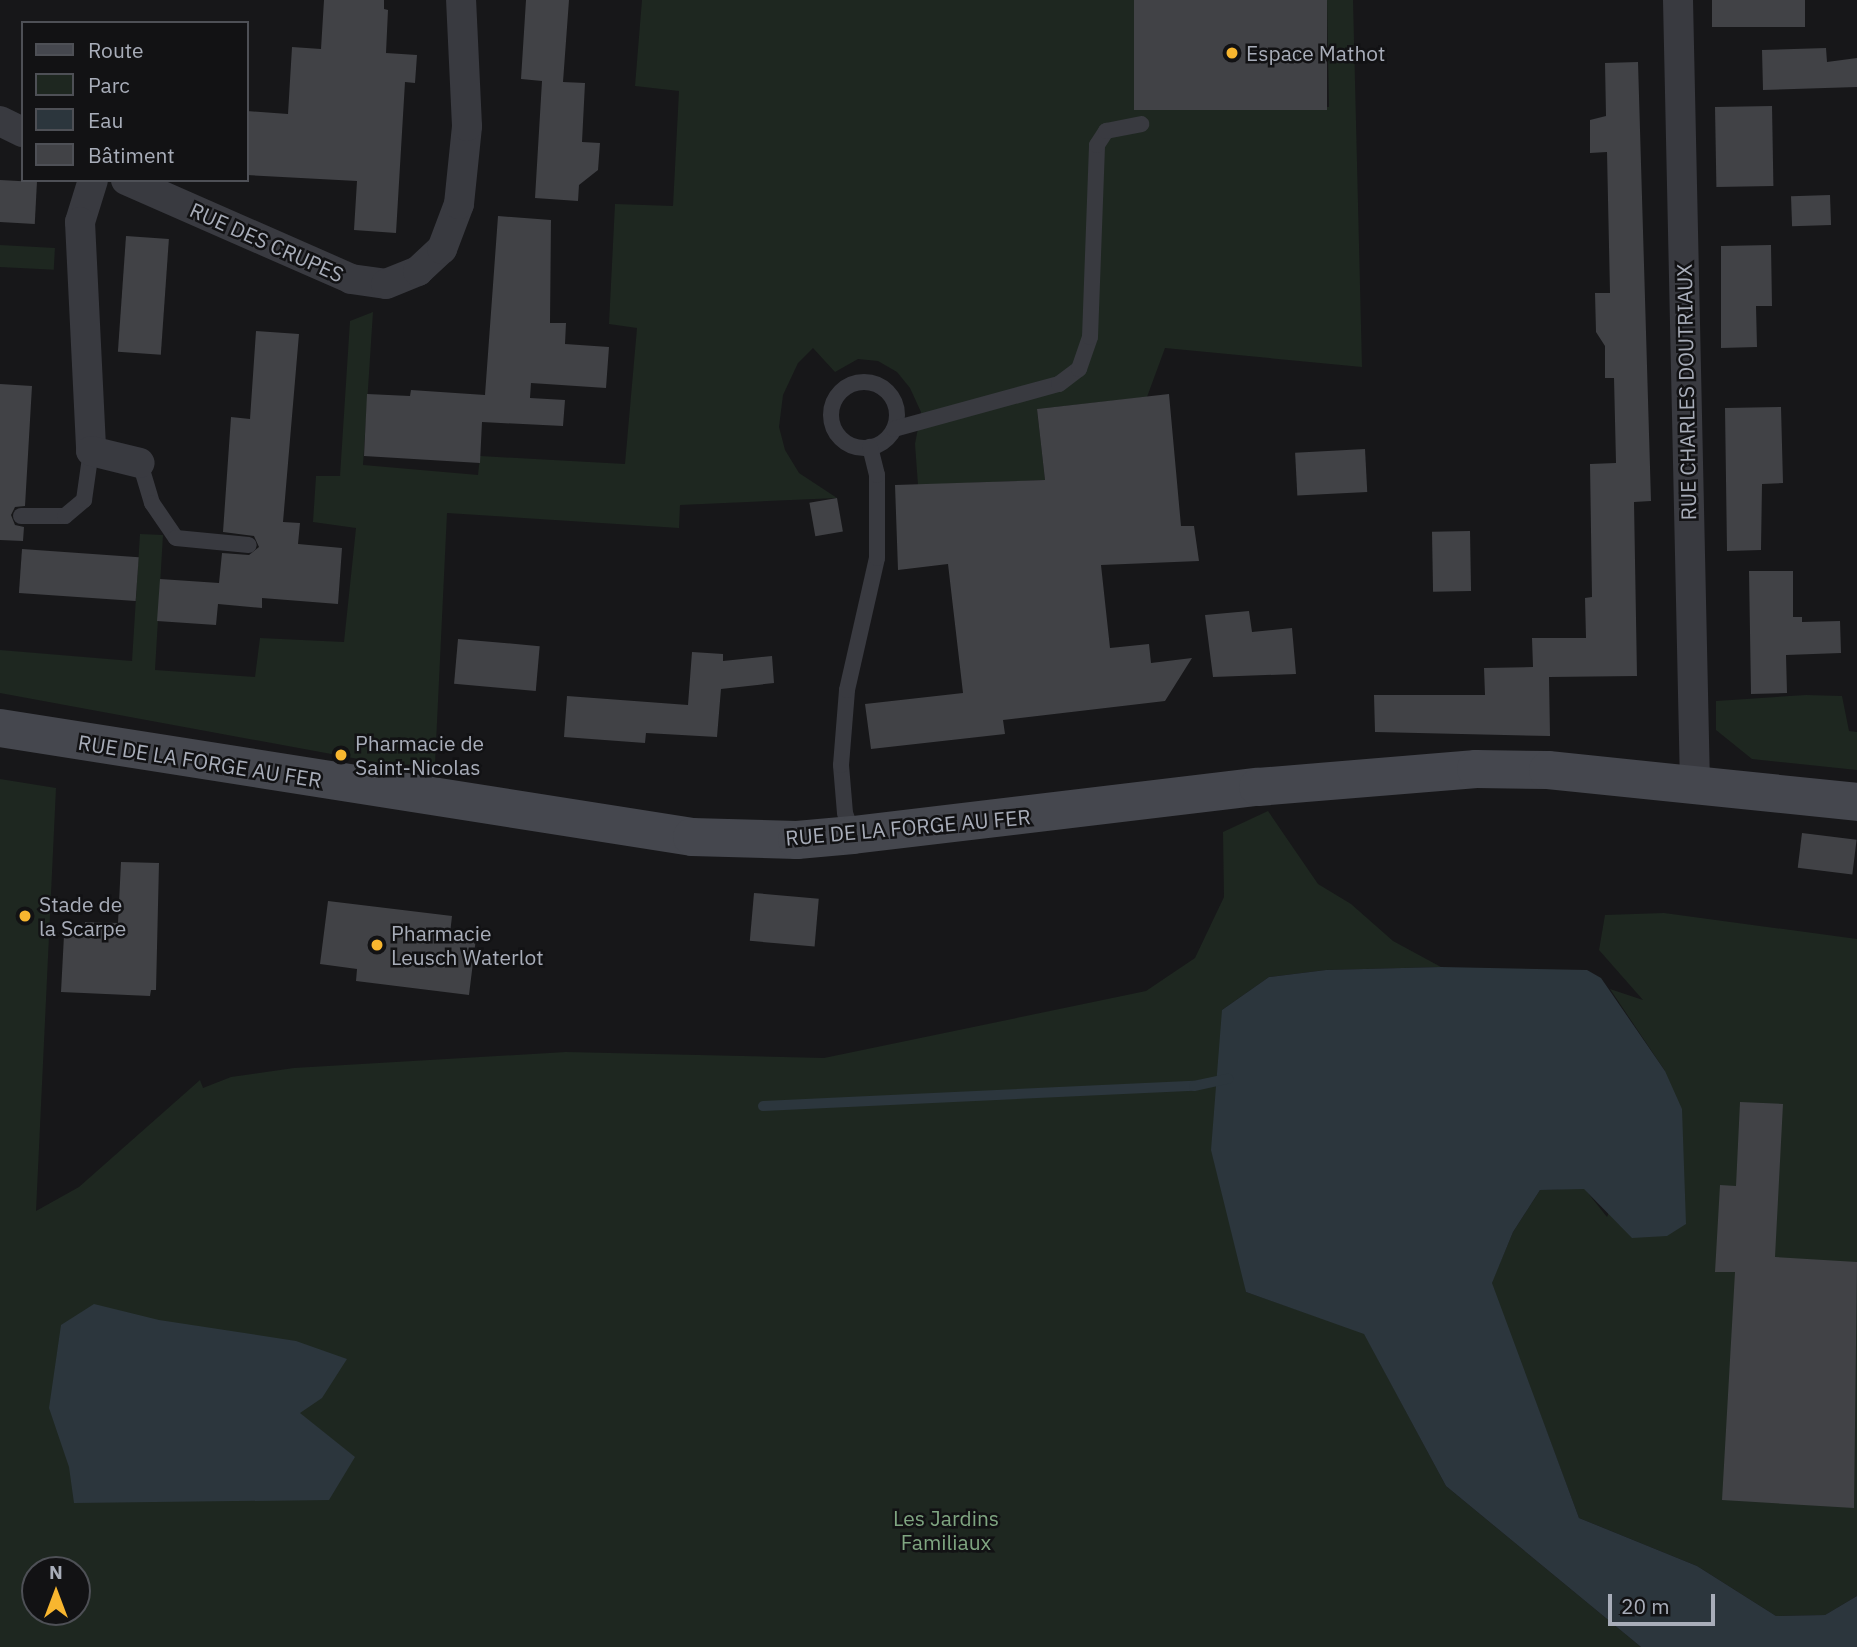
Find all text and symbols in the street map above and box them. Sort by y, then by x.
legend [21,21,248,182]
text: Route [88,36,144,64]
place label: Espace Mathot [1246,40,1385,66]
marker: Espace Mathot [1224,45,1240,61]
text: Parc [88,71,130,99]
text: Eau [88,106,123,134]
text: Bâtiment [88,141,175,169]
street label: RUE DES CRUPES [186,197,348,287]
street label: RUE CHARLES DOUTRIAUX [1671,263,1701,521]
street label: RUE DE LA FORGE AU FER [76,729,324,793]
place label: Pharmacie de Saint-Nicolas [355,730,484,780]
marker: Pharmacie de Saint-Nicolas [333,747,349,763]
street label: RUE DE LA FORGE AU FER [784,804,1032,850]
place label: Stade de la Scarpe [39,891,126,941]
marker: Stade de la Scarpe [17,908,33,924]
place label: Pharmacie Leusch Waterlot [391,920,544,970]
marker: Pharmacie Leusch Waterlot [369,937,385,953]
park label: Les Jardins Familiaux [893,1505,999,1555]
north arrow [21,1556,91,1626]
text: N [49,1560,63,1584]
scale bar [1612,1580,1719,1624]
text: 20 m [1621,1592,1670,1620]

